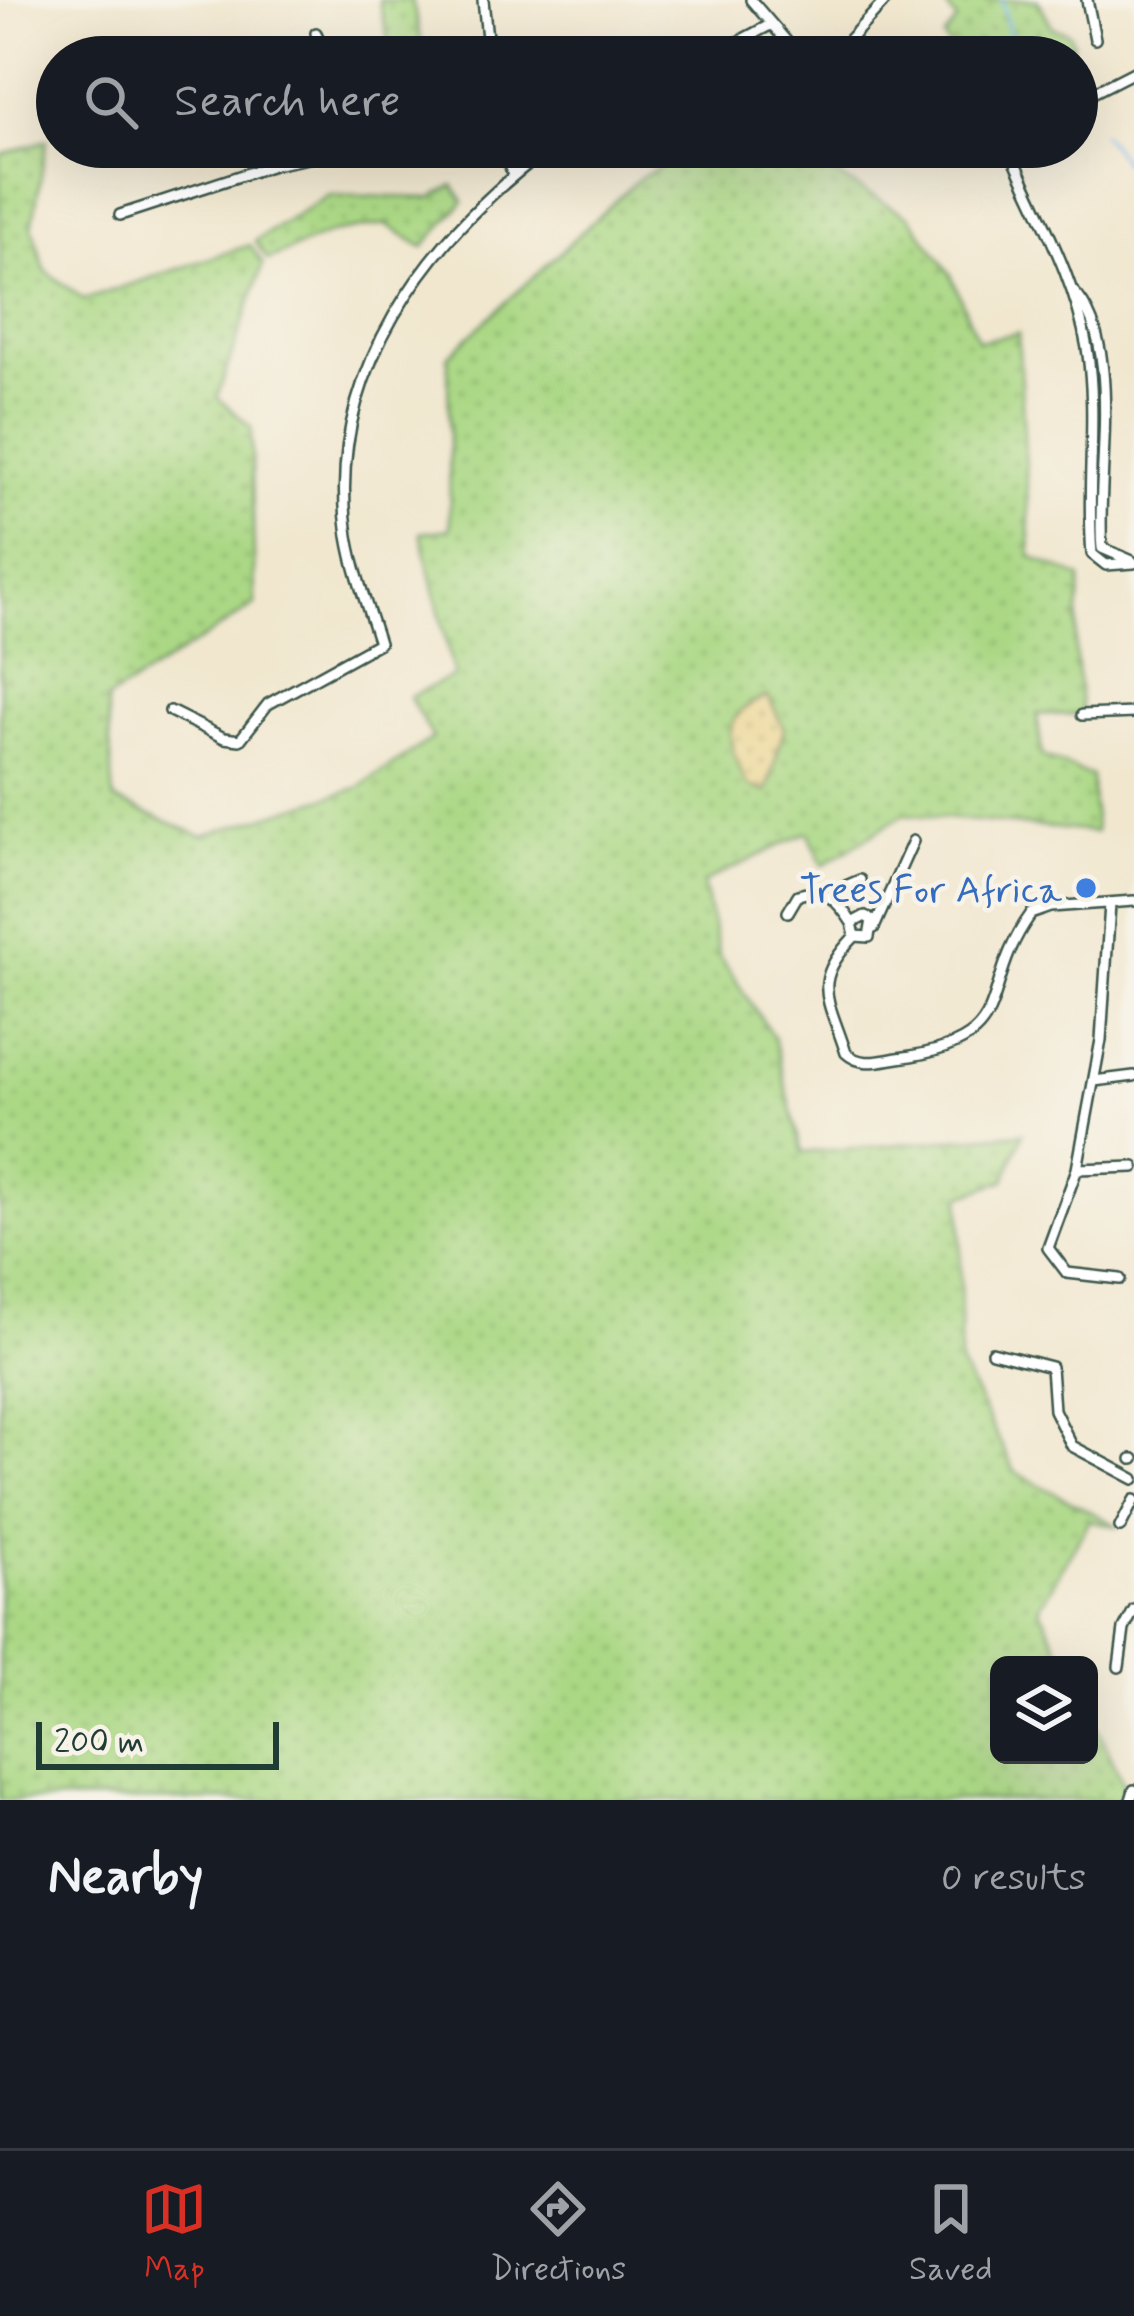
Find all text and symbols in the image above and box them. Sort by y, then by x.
search box [36,36,1098,168]
icon: search [78,69,144,135]
text: Search here [174,73,401,132]
place label: Trees For Africa [799,866,1063,917]
marker: Trees For Africa [1073,875,1099,901]
map controls [990,1656,1098,1764]
button: layers [990,1656,1098,1764]
scale bar [36,1716,279,1769]
text: 200 m [54,1721,144,1765]
text: Nearby [48,1845,203,1911]
text: 0 results [941,1853,1086,1904]
tab: Map [141,2176,207,2292]
tab: Directions [490,2176,626,2292]
tab: Saved [909,2176,993,2292]

